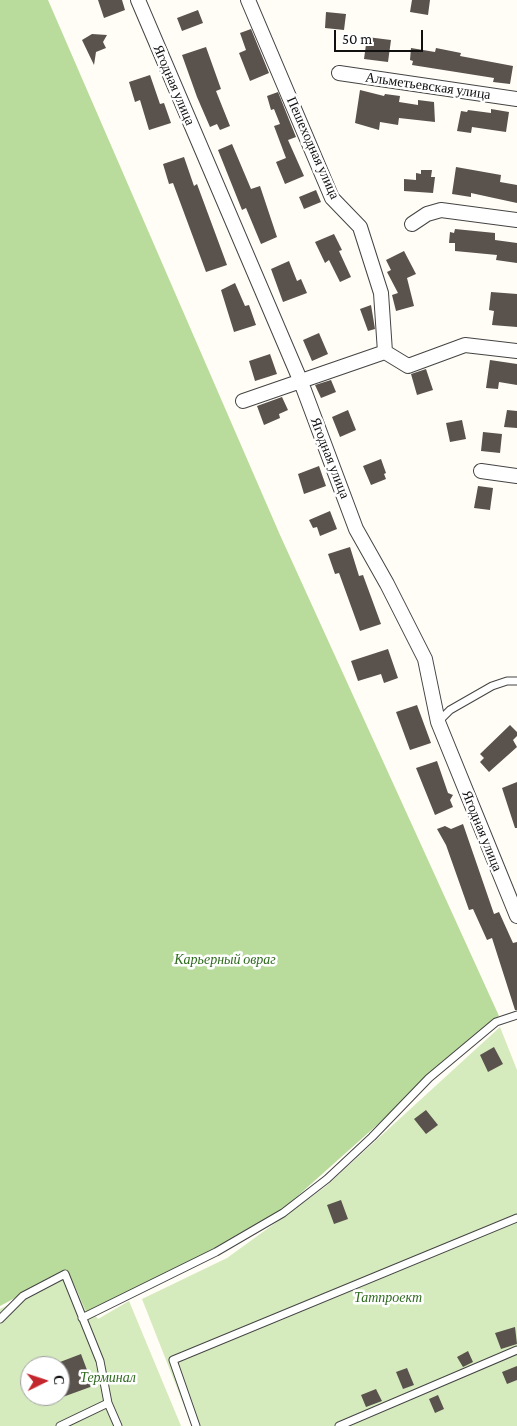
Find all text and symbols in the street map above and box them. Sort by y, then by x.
scale bar [337,20,426,52]
text: 50 m [342,31,372,47]
street label: Ягодная улица [150,42,198,128]
street label: Альметьевская улица [364,69,492,103]
street label: Пешеходная улица [283,94,343,202]
street label: Ягодная улица [307,415,353,501]
street label: Ягодная улица [458,788,506,874]
park label: Карьерный овраг [174,952,276,968]
park label: Татпроект [354,1290,422,1306]
north arrow [20,1356,70,1406]
park label: Терминал [80,1370,136,1386]
text: С [51,1374,67,1386]

